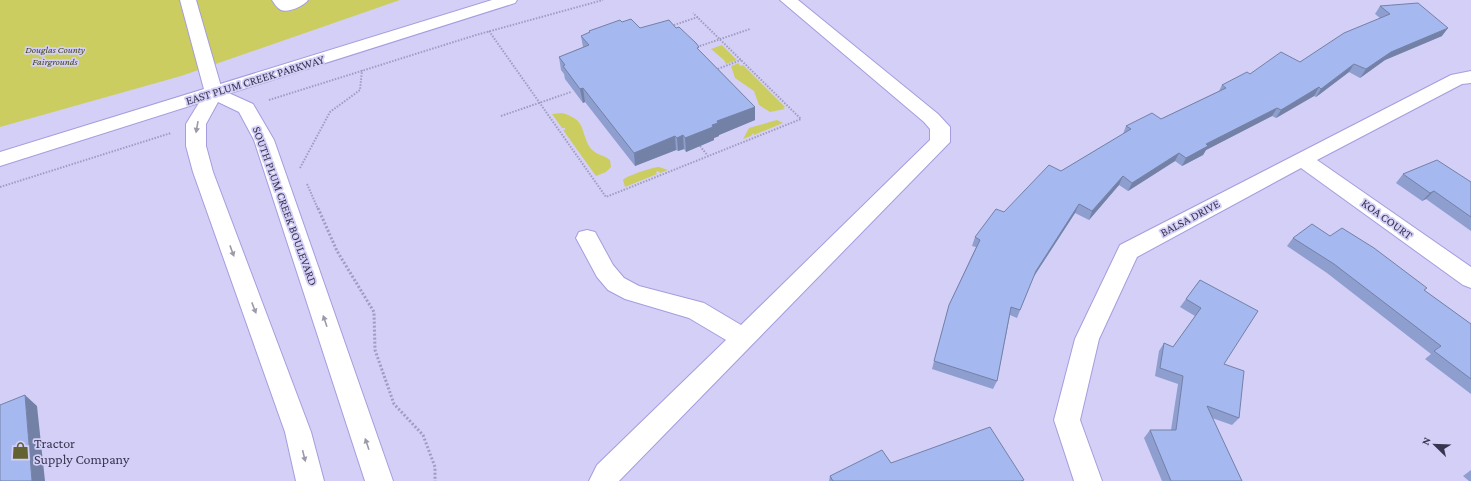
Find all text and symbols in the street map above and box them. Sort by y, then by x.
park label: Douglas County Fairgrounds [25,44,85,67]
street label: EAST PLUM CREEK PARKWAY [184,52,327,108]
one-way arrow [194,121,200,133]
street label: SOUTH PLUM CREEK BOULEVARD [250,124,320,288]
street label: BALSA DRIVE [1158,196,1223,240]
street label: KOA COURT [1359,196,1416,242]
one-way arrow [230,245,236,257]
one-way arrow [251,302,257,314]
one-way arrow [322,315,328,327]
north arrow [1415,425,1455,465]
place label: Tractor Supply Company [34,435,130,467]
text: N [1419,435,1433,447]
one-way arrow [364,438,370,450]
shop icon: Tractor Supply Company [11,441,31,461]
one-way arrow [301,451,307,463]

